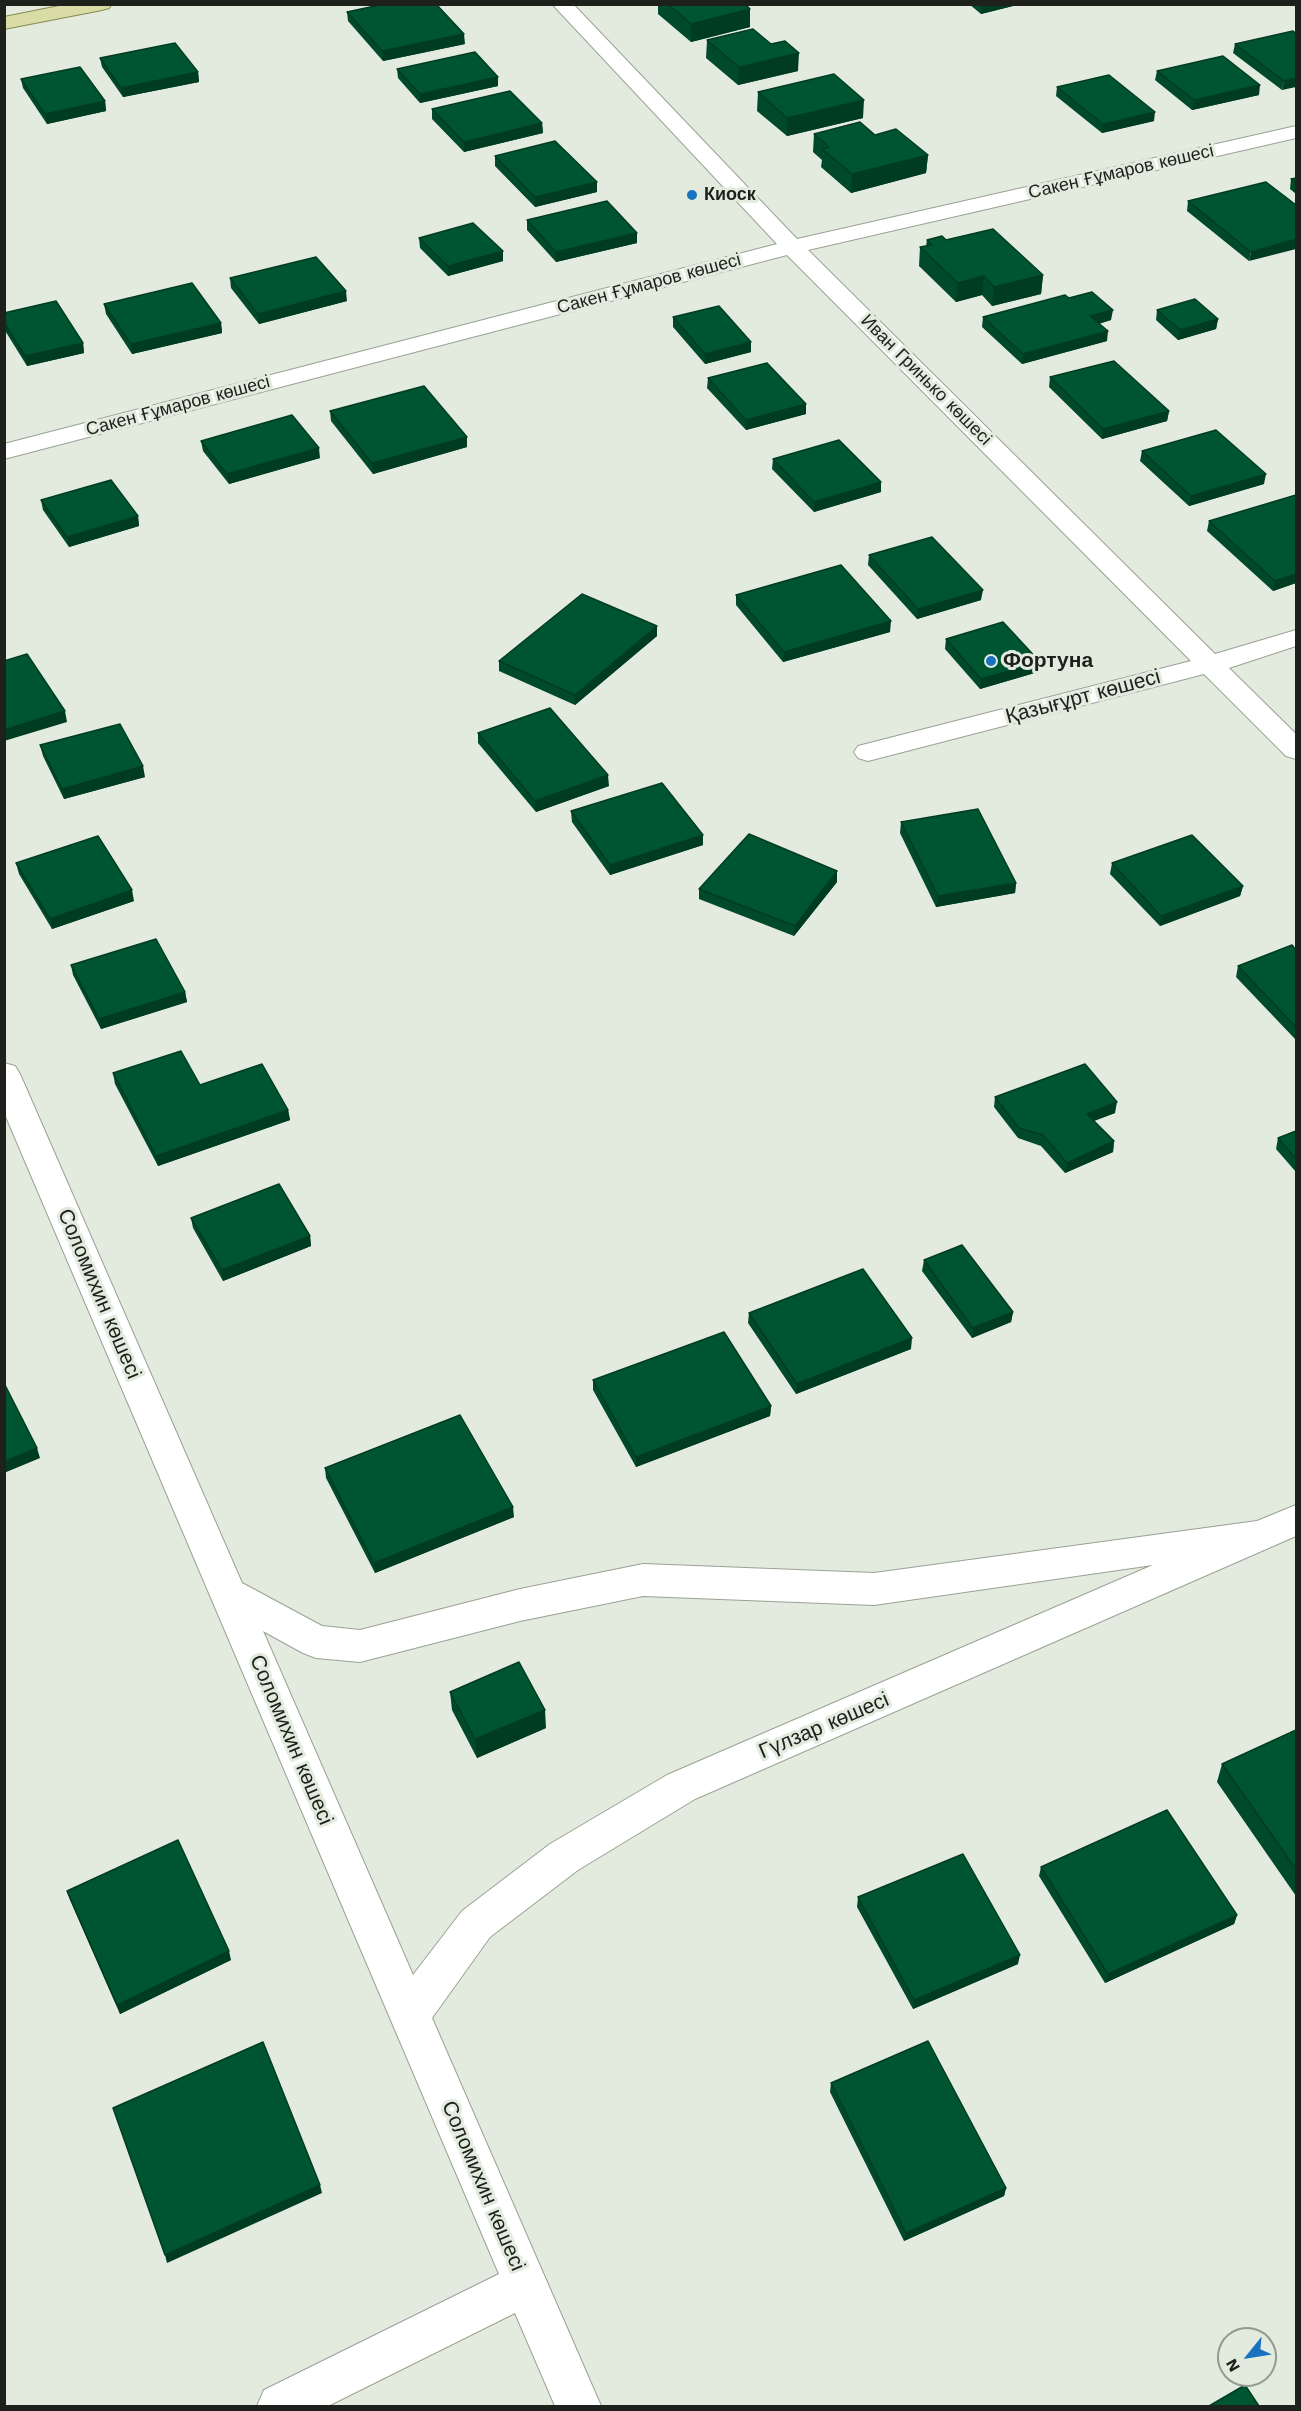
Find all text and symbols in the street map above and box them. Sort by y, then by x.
street label: Сакен Ғұмаров көшесі [1026,140,1216,204]
place label: Киоск [704,184,756,206]
marker: Киоск [685,188,699,202]
street label: Сакен Ғұмаров көшесі [555,249,743,319]
street label: Иван Гринько көшесі [856,310,996,450]
street label: Сакен Ғұмаров көшесі [84,371,272,441]
place label: Фортуна [1003,648,1093,674]
marker: Фортуна [984,654,998,668]
street label: Қазығұрт көшесі [1003,664,1163,730]
street label: Соломихин көшесі [52,1205,146,1383]
street label: Соломихин көшесі [244,1651,338,1829]
street label: Гүлзар көшесі [755,1687,893,1765]
street label: Соломихин көшесі [436,2097,530,2275]
north arrow [1217,2327,1277,2387]
text: N [1222,2355,1244,2375]

